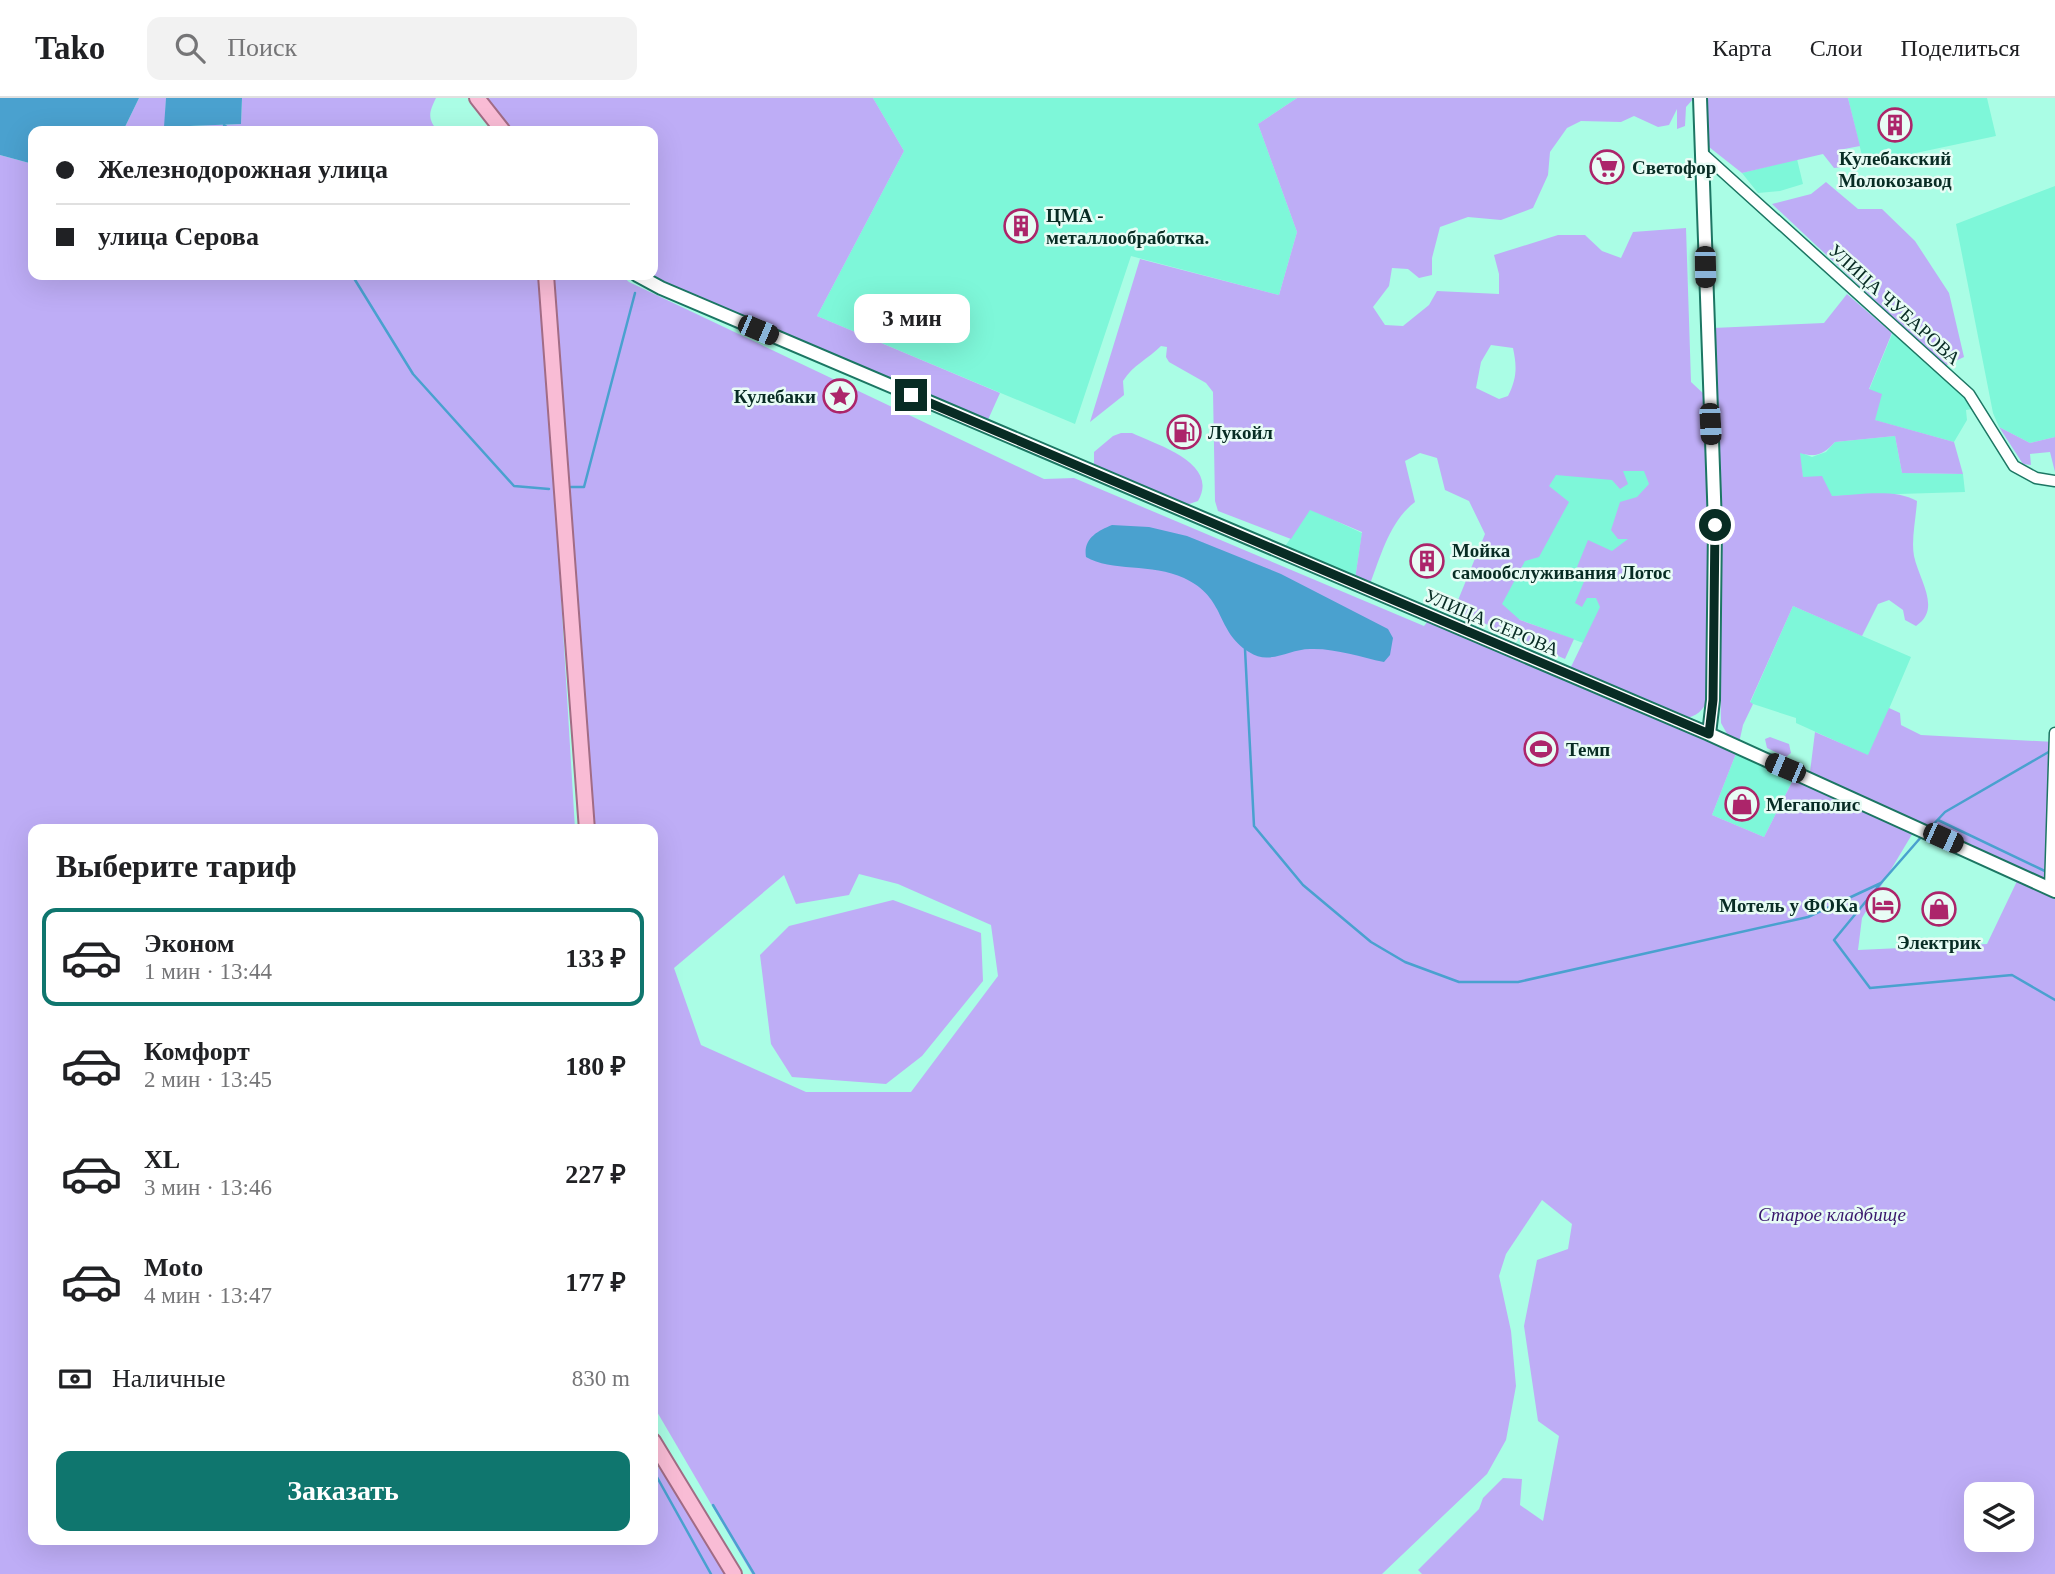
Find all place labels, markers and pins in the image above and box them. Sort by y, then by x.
building icon: Кулебакский Молокозавод [1876,106,1914,144]
supermarket icon: Светофор [1588,148,1626,186]
place label: Кулебакский Молокозавод [1838,148,1952,191]
place label: Светофор [1632,157,1716,178]
place label: ЦМА - металлообработка. [1046,205,1209,248]
building icon: ЦМА - металлообработка. [1002,207,1040,245]
place icon: Кулебаки [821,377,859,415]
place label: Кулебаки [734,386,816,407]
fuel station icon: Лукойл [1165,413,1203,451]
place label: Лукойл [1208,422,1273,443]
place label: Мойка самообслуживания Лотос [1452,540,1671,583]
building icon: Мойка самообслуживания Лотос [1408,542,1446,580]
sports icon: Темп [1522,730,1560,768]
place label: Темп [1566,739,1610,760]
shop icon: Мегаполис [1723,785,1761,823]
place label: Мегаполис [1766,794,1860,815]
hotel icon: Мотель у ФОКа [1864,886,1902,924]
shop icon: Электрик [1920,890,1958,928]
place label: Мотель у ФОКа [1719,895,1858,916]
place label: Электрик [1897,932,1981,953]

